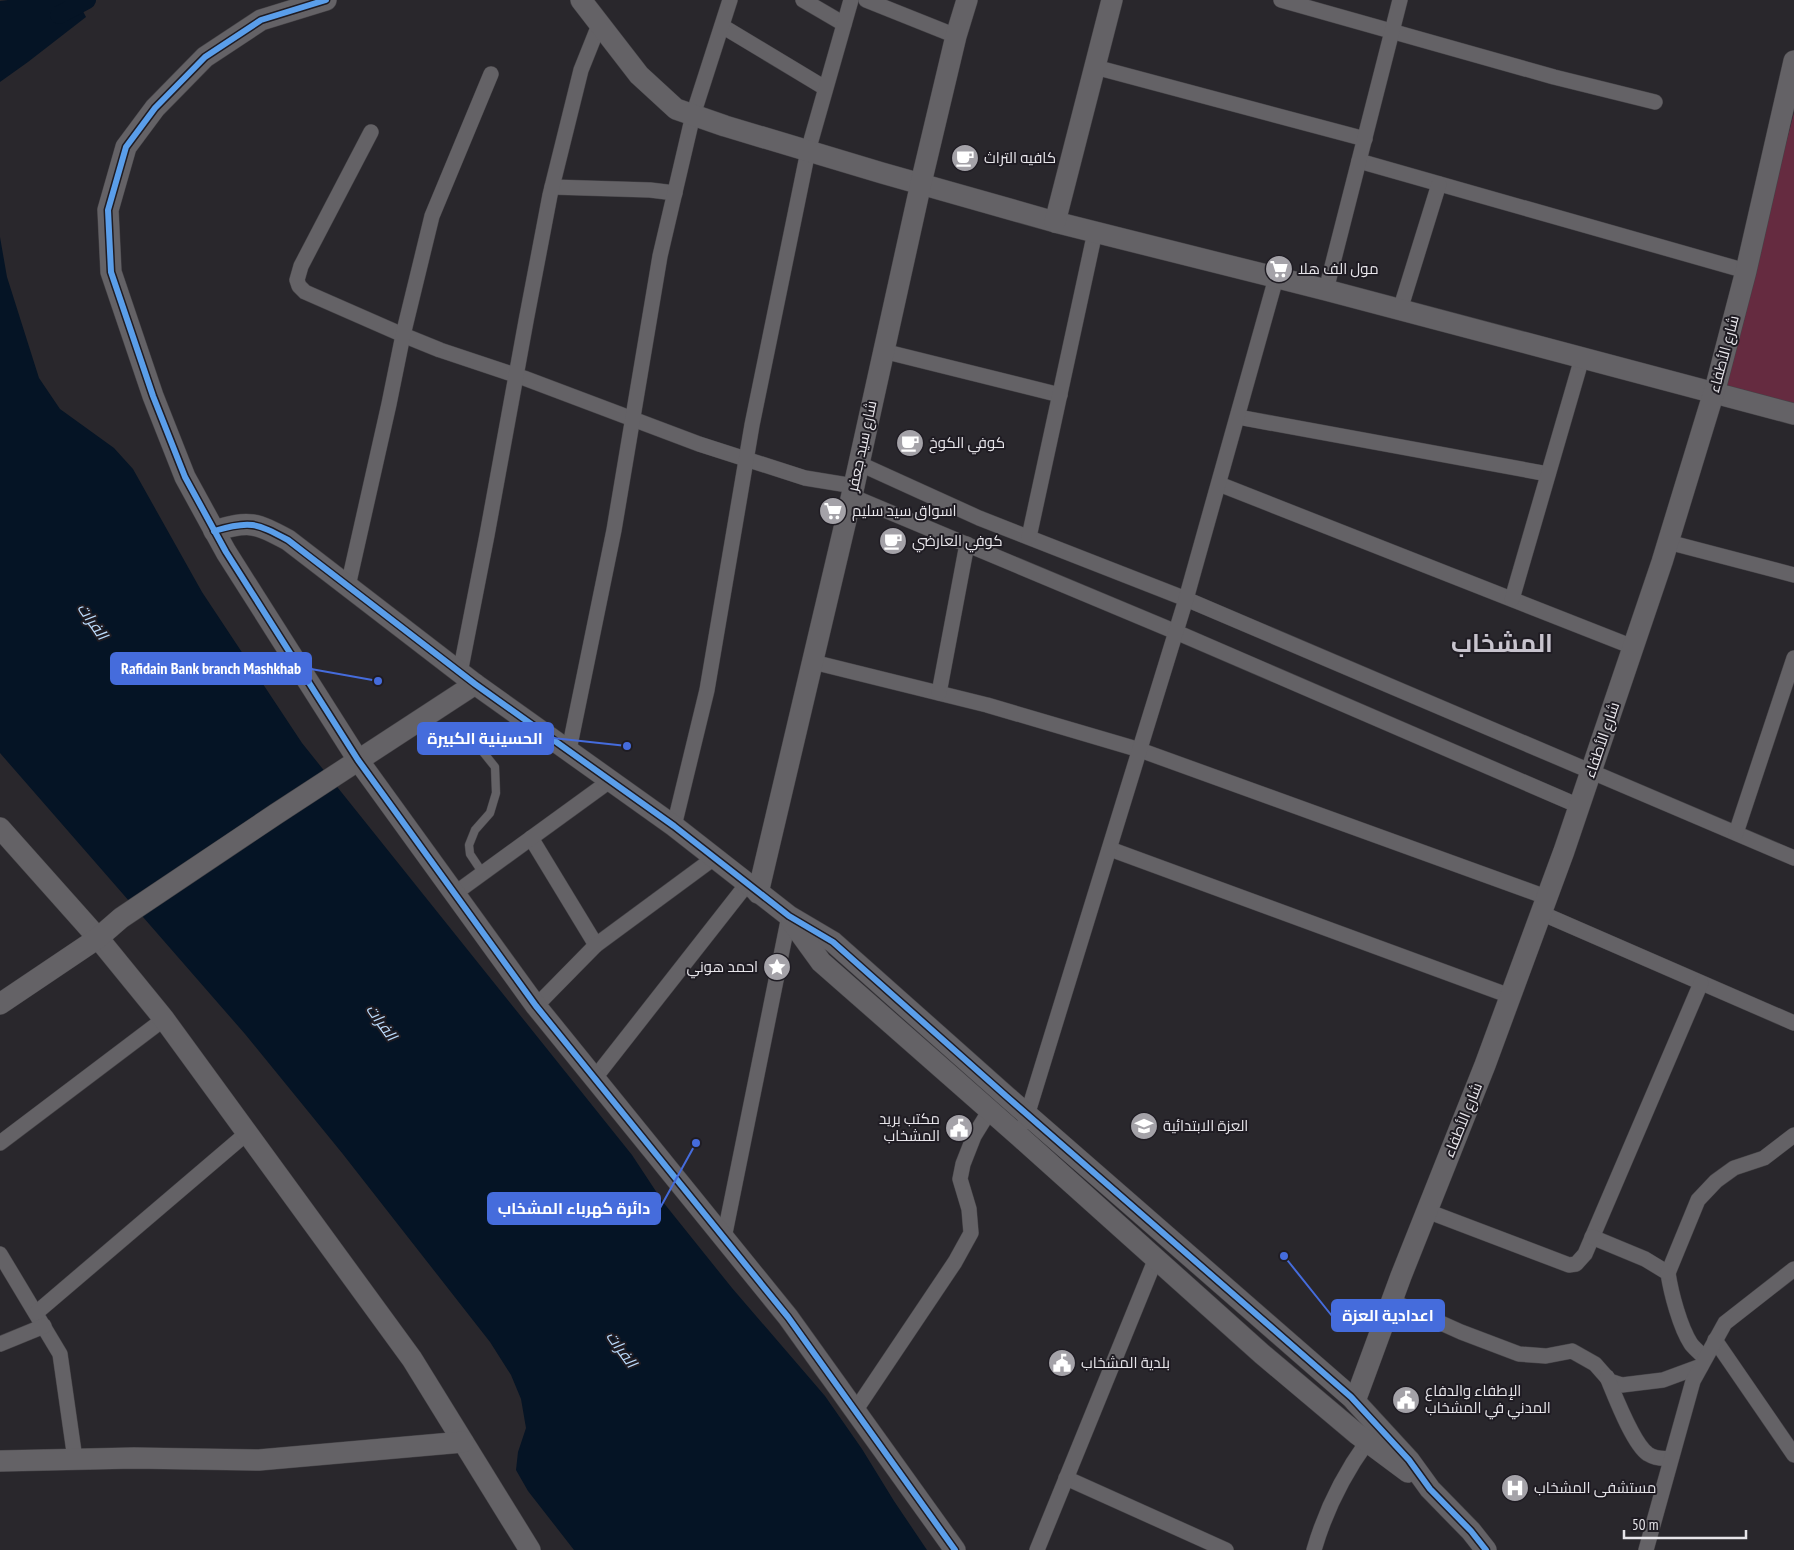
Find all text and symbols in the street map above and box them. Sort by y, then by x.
cafe icon: كافيه التراث [950,143,980,173]
place label: كافيه التراث [984,148,1056,167]
supermarket icon: مول الف هلا [1264,254,1294,284]
place label: مول الف هلا [1298,259,1379,278]
street label: شارع الأطفاء [1704,313,1745,395]
street label: شارع سيد جعفر [842,399,882,494]
cafe icon: كوفي الكوخ [895,428,925,458]
place label: كوفي الكوخ [929,433,1005,455]
supermarket icon: اسواق سيد سليم [818,496,848,526]
place label: اسواق سيد سليم [852,501,957,521]
cafe icon: كوفي العارضي [878,526,908,556]
place label: كوفي العارضي [912,531,1003,553]
water label: الفرات [73,599,114,645]
district label: المشخاب [1451,627,1553,659]
callout: Rafidain Bank branch Mashkhab [111,653,311,684]
text: Rafidain Bank branch Mashkhab [121,658,301,678]
street label: شارع الأطفاء [1580,699,1625,781]
callout: الحسينية الكبيرة [418,723,553,754]
text: الحسينية الكبيرة [427,728,543,748]
place icon: احمد هوني [762,952,792,982]
place label: احمد هوني [686,957,758,979]
water label: الفرات [362,1000,403,1046]
street label: شارع الأطفاء [1439,1080,1488,1161]
place label: مكتب بريد المشخاب [879,1109,940,1145]
school or university icon: العزة الابتدائية [1129,1111,1159,1141]
public building icon: مكتب بريد المشخاب [944,1113,974,1143]
place label: العزة الابتدائية [1163,1116,1248,1135]
callout: دائرة كهرباء المشخاب [488,1193,660,1224]
text: دائرة كهرباء المشخاب [498,1198,650,1218]
callout: اعدادية العزة [1332,1300,1444,1331]
text: اعدادية العزة [1342,1305,1434,1325]
water label: الفرات [602,1327,643,1373]
public building icon: بلدية المشخاب [1047,1348,1077,1378]
place label: بلدية المشخاب [1081,1353,1170,1372]
place label: الإطفاء والدفاع المدني في المشخاب [1425,1381,1551,1420]
public building icon: الإطفاء والدفاع المدني في المشخاب [1391,1385,1421,1415]
hospital icon: مستشفى المشخاب [1500,1473,1530,1503]
place label: مستشفى المشخاب [1534,1478,1656,1498]
scale bar [1624,1508,1746,1540]
text: 50 m [1632,1515,1658,1534]

